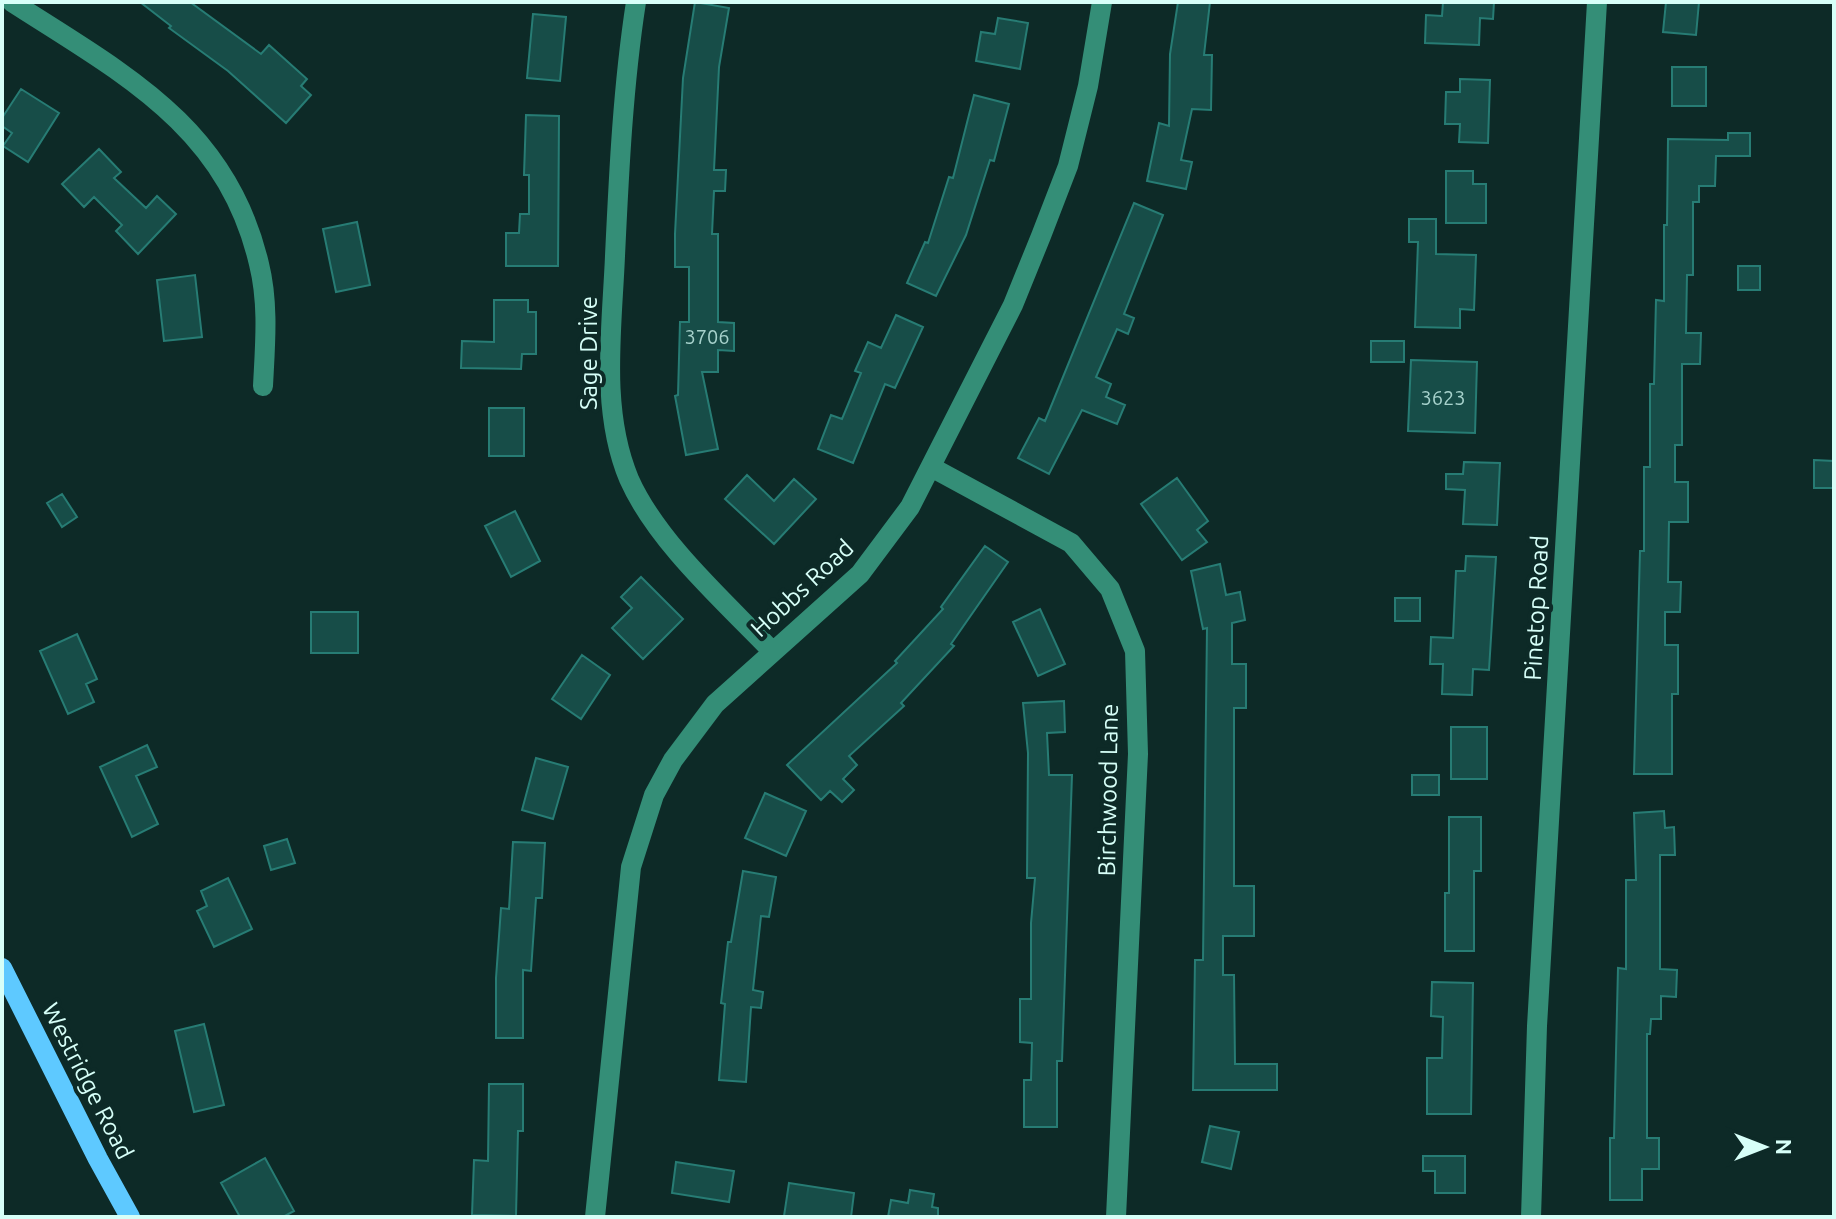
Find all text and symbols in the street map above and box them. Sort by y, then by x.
street label: Sage Drive [575,296,602,410]
house number: 3706 [684,325,730,348]
house number: 3623 [1420,386,1466,409]
street label: Hobbs Road [745,534,859,642]
street label: Pinetop Road [1519,535,1553,681]
street label: Birchwood Lane [1093,703,1123,877]
street label: Westridge Road [37,998,139,1164]
north arrow [1724,1107,1804,1187]
text: N [1772,1139,1797,1155]

